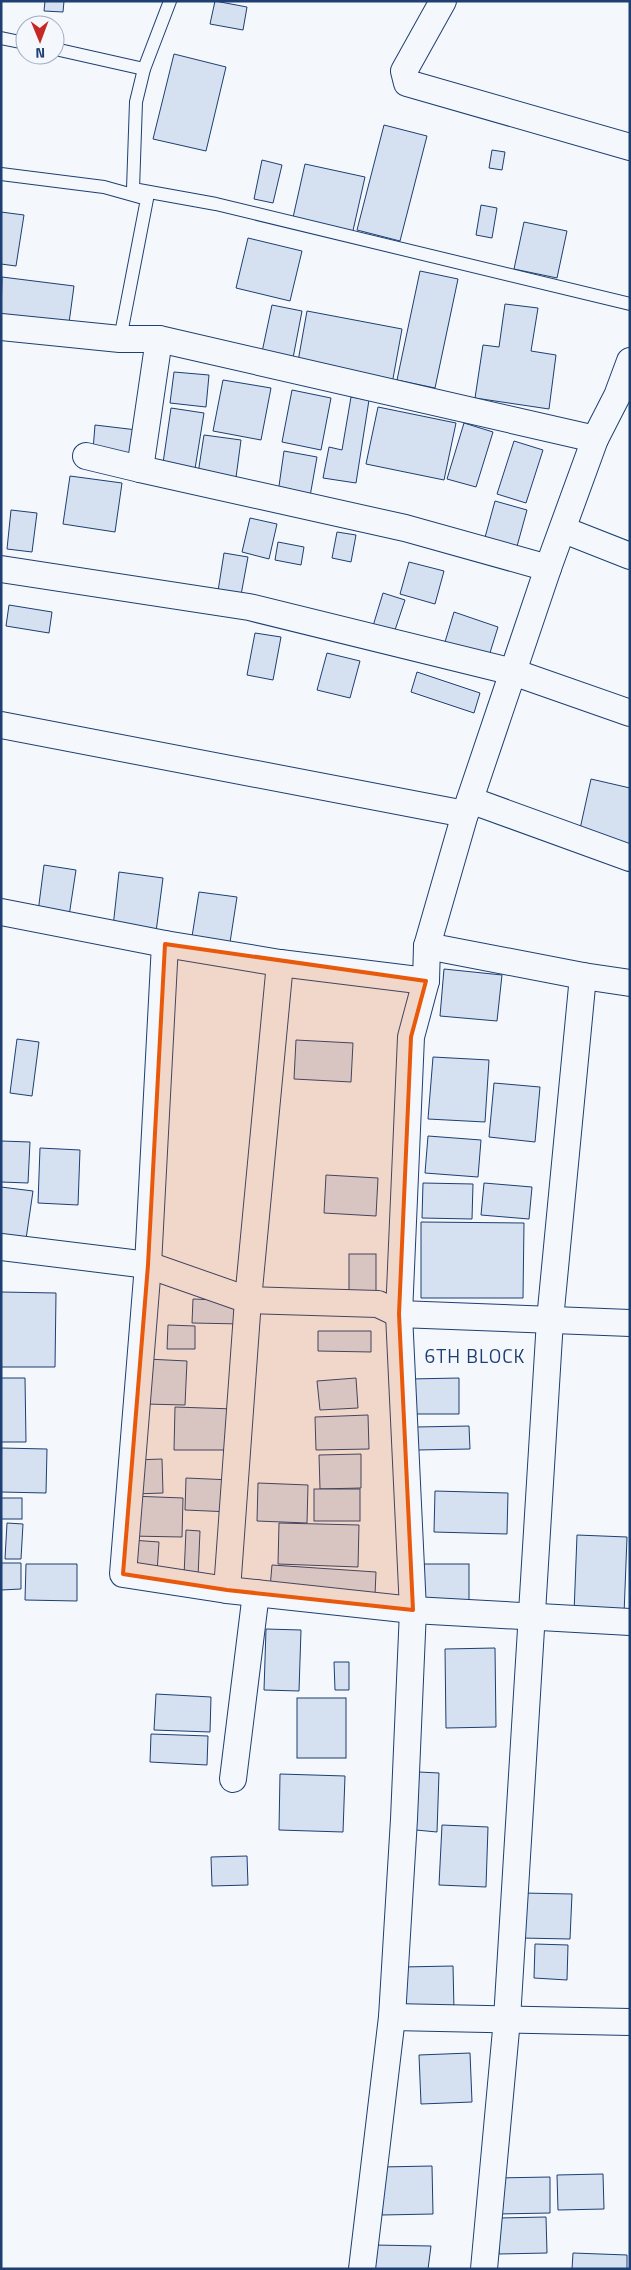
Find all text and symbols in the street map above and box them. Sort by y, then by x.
north arrow [15,15,65,65]
text: N [35,43,45,64]
district label: 6TH BLOCK [425,1341,525,1370]

